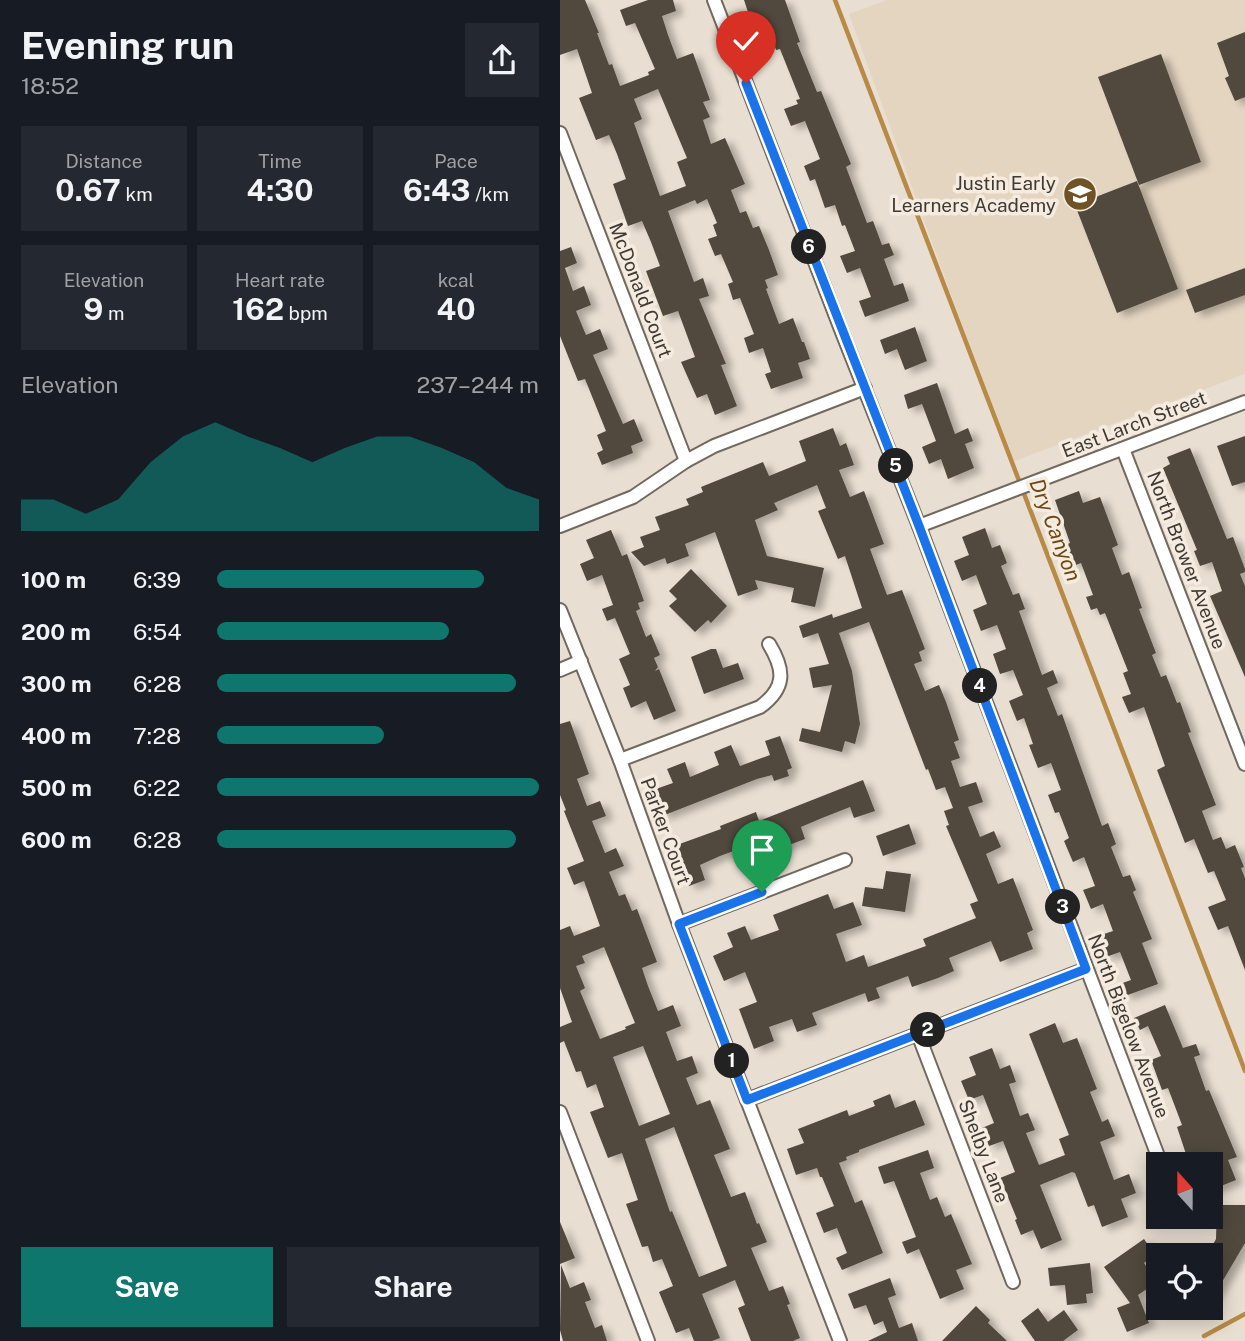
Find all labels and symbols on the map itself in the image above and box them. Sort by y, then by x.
pin [716,11,776,83]
place label: Justin Early Learners Academy [891,172,1056,216]
school or university icon: Justin Early Learners Academy [1061,175,1099,213]
street label: McDonald Court [605,219,677,361]
pin: 6 [792,230,826,264]
street label: East Larch Street [1059,386,1209,462]
pin: 5 [878,448,914,484]
street label: North Brower Avenue [1143,468,1231,652]
water label: Dry Canyon [1024,475,1086,585]
pin: 4 [962,668,998,704]
street label: Parker Court [636,774,696,888]
pin [732,820,792,892]
pin: 3 [1046,890,1080,925]
street label: North Bigelow Avenue [1084,931,1174,1121]
pin: 2 [910,1012,946,1048]
pin: 1 [714,1044,750,1078]
street label: Shelby Lane [954,1096,1014,1206]
north arrow [1146,1152,1223,1228]

